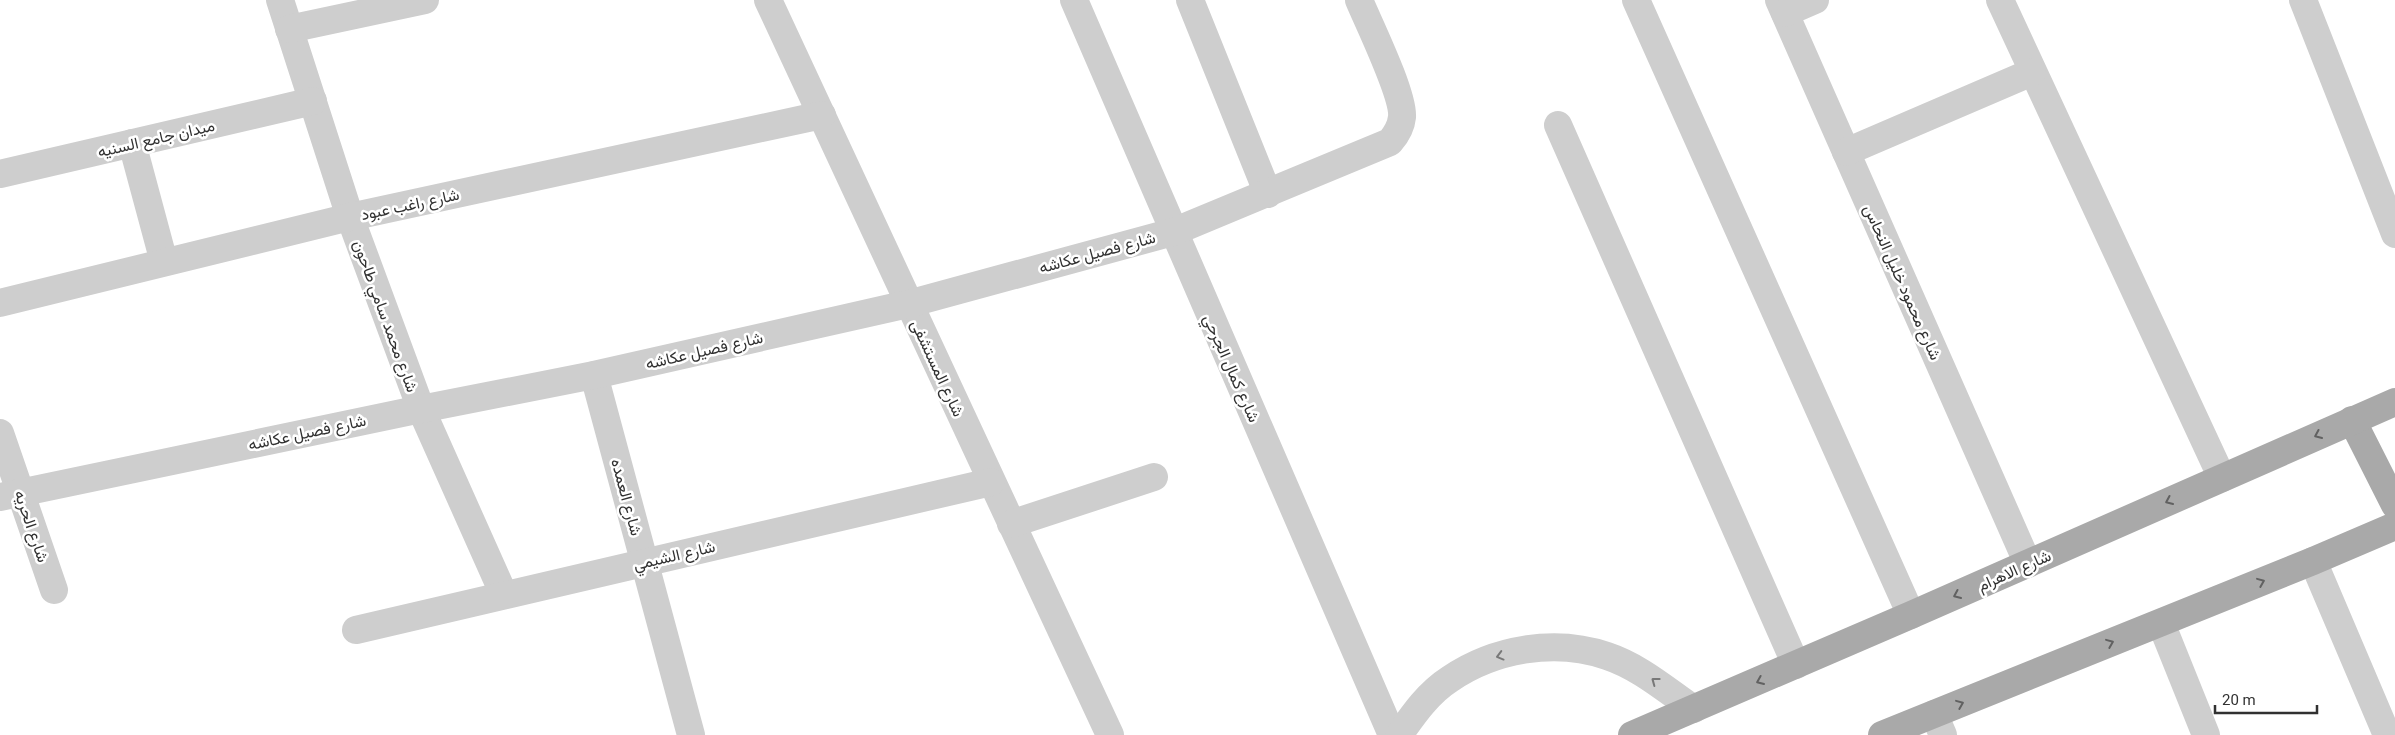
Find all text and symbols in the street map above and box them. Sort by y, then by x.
street label: ميدان جامع السنيه [96,116,217,163]
street label: شارع راغب عبود [359,185,461,226]
street label: شارع محمود خليل النحاس [1858,202,1945,364]
street label: شارع فصيل عكاشه [1037,228,1158,279]
street label: شارع محمد سامي طاحون [345,238,422,396]
street label: شارع كمال الجرحي [1196,311,1264,427]
street label: شارع المستشفى [905,317,968,421]
street label: شارع فصيل عكاشه [644,328,765,375]
street label: شارع فصيل عكاشه [247,411,368,456]
one-way arrow [2314,429,2323,440]
street label: شارع العمده [605,457,646,538]
street label: شارع الحريه [8,488,53,565]
one-way arrow [2165,494,2174,505]
street label: شارع الشيمي [631,537,718,578]
street label: شارع الاهرام [1975,546,2055,597]
one-way arrow [2256,578,2265,588]
one-way arrow [1953,589,1962,599]
one-way arrow [2105,639,2114,649]
one-way arrow [1496,650,1505,661]
one-way arrow [1756,675,1765,685]
one-way arrow [1651,678,1661,687]
scale bar [2215,682,2318,714]
text: 20 m [2222,691,2256,709]
one-way arrow [1955,700,1963,710]

